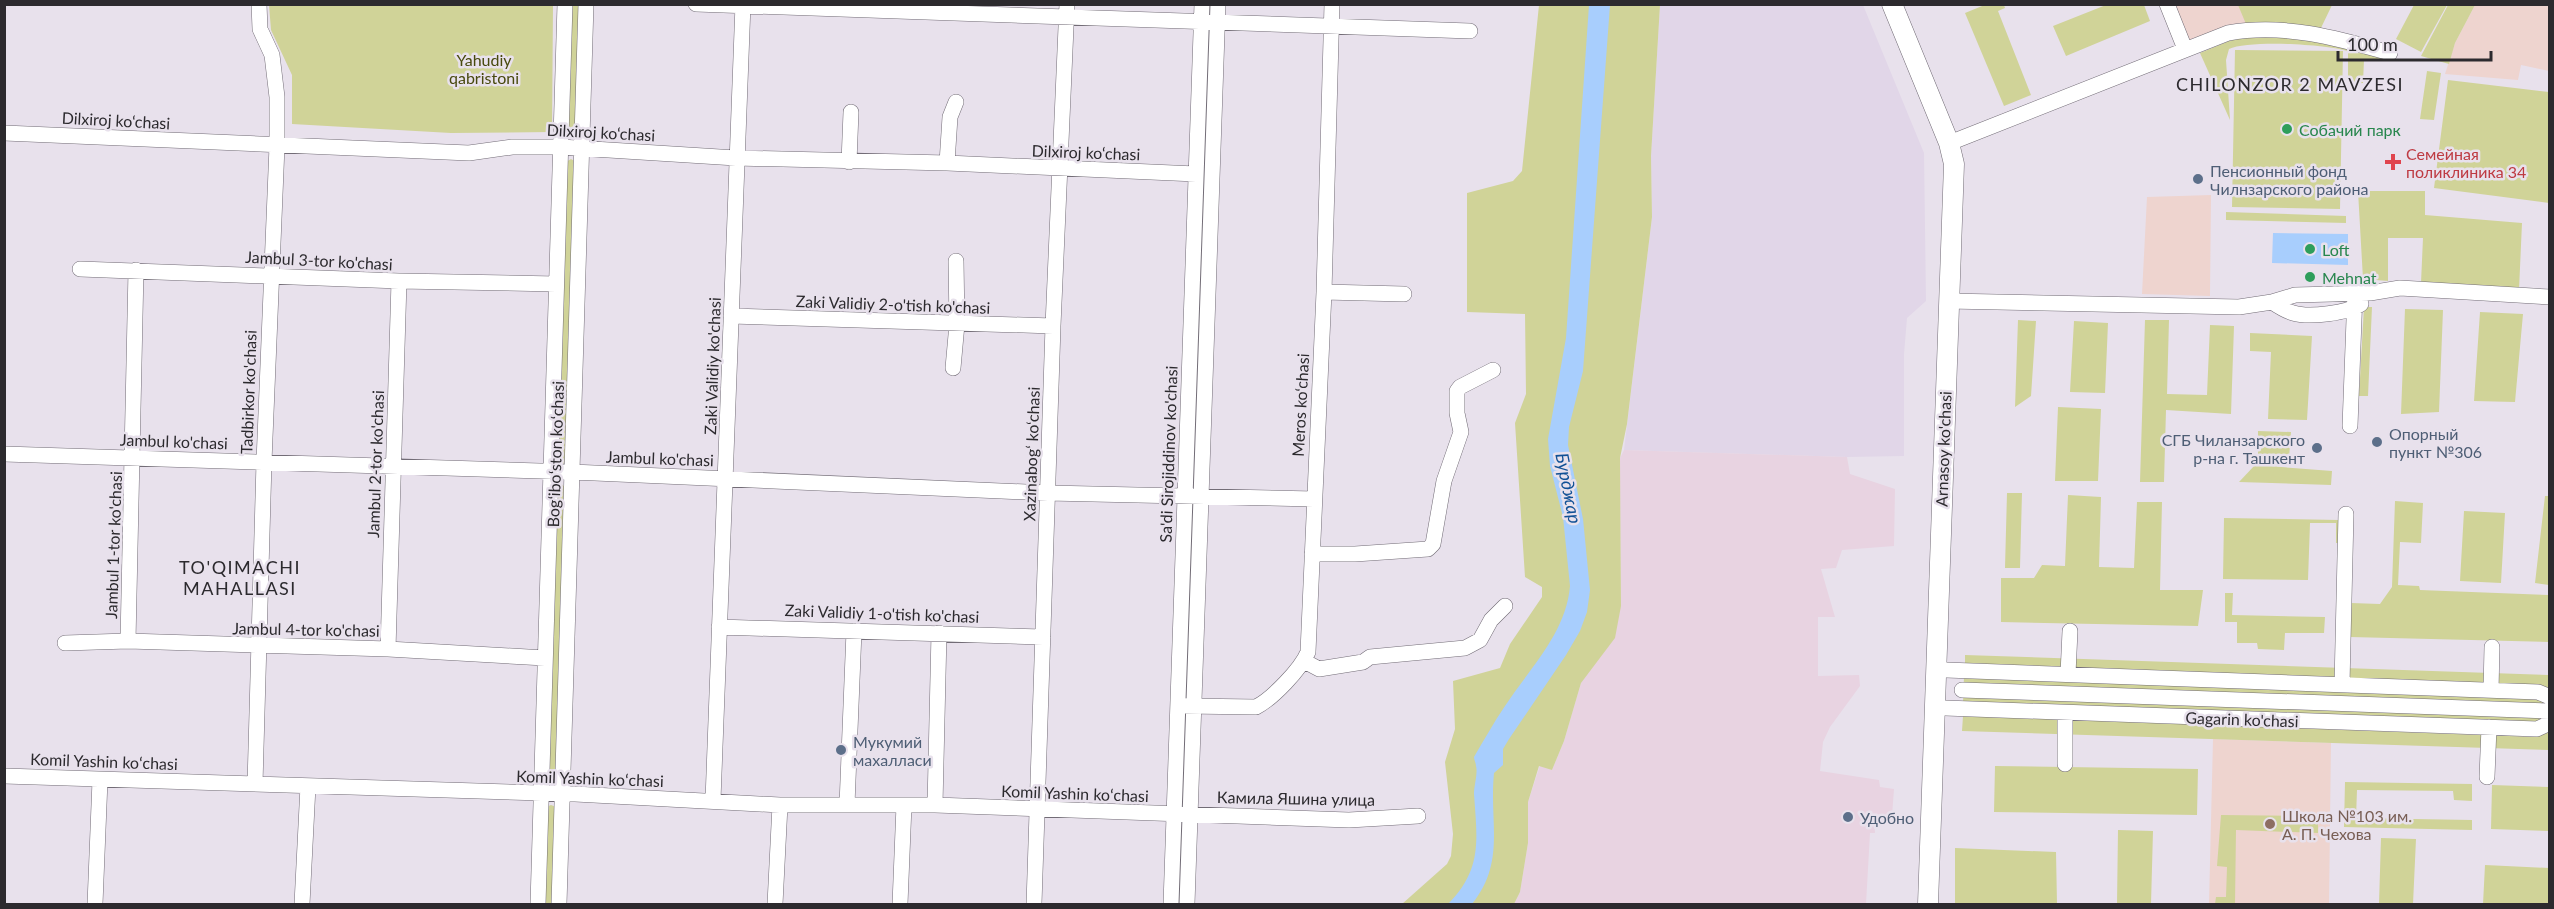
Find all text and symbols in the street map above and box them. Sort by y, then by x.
scale bar [2338,24,2491,62]
text: 100 m [2347,33,2398,55]
park label: Yahudiy qabristoni [449,50,519,87]
district label: CHILONZOR 2 MAVZESI [2176,73,2404,95]
street label: Dilxiroj ko‘chasi [61,108,171,132]
street label: Dilxiroj ko‘chasi [546,120,656,144]
place label: Собачий парк [2299,120,2402,139]
marker: Собачий парк [2280,122,2294,136]
street label: Dilxiroj ko‘chasi [1031,141,1141,163]
place label: Семейная поликлиника 34 [2406,144,2526,181]
marker: Семейная поликлиника 34 [2384,153,2402,171]
place label: Пенсионный фонд Чилнзарского района [2210,161,2368,198]
marker: Пенсионный фонд Чилнзарского района [2191,172,2205,186]
place label: Loft [2322,240,2350,259]
marker: Loft [2303,242,2317,256]
street label: Jambul 3-tor ko'chasi [245,247,393,273]
place label: Mehnat [2322,268,2377,287]
marker: Mehnat [2303,270,2317,284]
street label: Zaki Validiy 2-o'tish ko'chasi [795,291,991,317]
street label: Zaki Validiy ko'chasi [700,297,724,435]
street label: Tadbirkor ko'chasi [236,330,260,454]
street label: Meros ko‘chasi [1288,353,1312,457]
street label: Sa'di Sirojiddinov ko'chasi [1155,365,1181,543]
street label: Bogʻiboʻston koʻchasi [543,381,567,527]
street label: Xazinabog‘ ko‘chasi [1019,386,1043,522]
street label: Jambul 2-tor ko'chasi [363,390,387,538]
street label: Arnasoy ko'chasi [1931,391,1955,507]
place label: Опорный пункт №306 [2389,424,2482,461]
street label: Jambul ko'chasi [120,430,228,452]
place label: СГБ Чиланзарского р-на г. Ташкент [2162,430,2305,467]
marker: Опорный пункт №306 [2370,435,2384,449]
marker: СГБ Чиланзарского р-на г. Ташкент [2310,441,2324,455]
street label: Jambul ko'chasi [606,447,714,469]
water label: Бурджар [1551,451,1587,525]
street label: Jambul 1-tor ko'chasi [101,471,125,619]
district label: TO'QIMACHI MAHALLASI [179,556,301,599]
street label: Zaki Validiy 1-o'tish ko'chasi [784,600,980,626]
street label: Jambul 4-tor ko'chasi [232,618,380,640]
street label: Gagarin ko'chasi [2185,708,2299,730]
place label: Мукумий махалласи [853,732,932,769]
marker: Мукумий махалласи [834,743,848,757]
street label: Komil Yashin koʻchasi [30,749,178,773]
street label: Komil Yashin koʻchasi [516,766,664,790]
street label: Komil Yashin koʻchasi [1001,781,1149,805]
street label: Камила Яшина улица [1217,787,1375,809]
place label: Школа №103 им. А. П. Чехова [2282,806,2412,843]
place label: Удобно [1860,808,1914,827]
marker: Удобно [1841,810,1855,824]
marker: Школа №103 им. А. П. Чехова [2263,817,2277,831]

